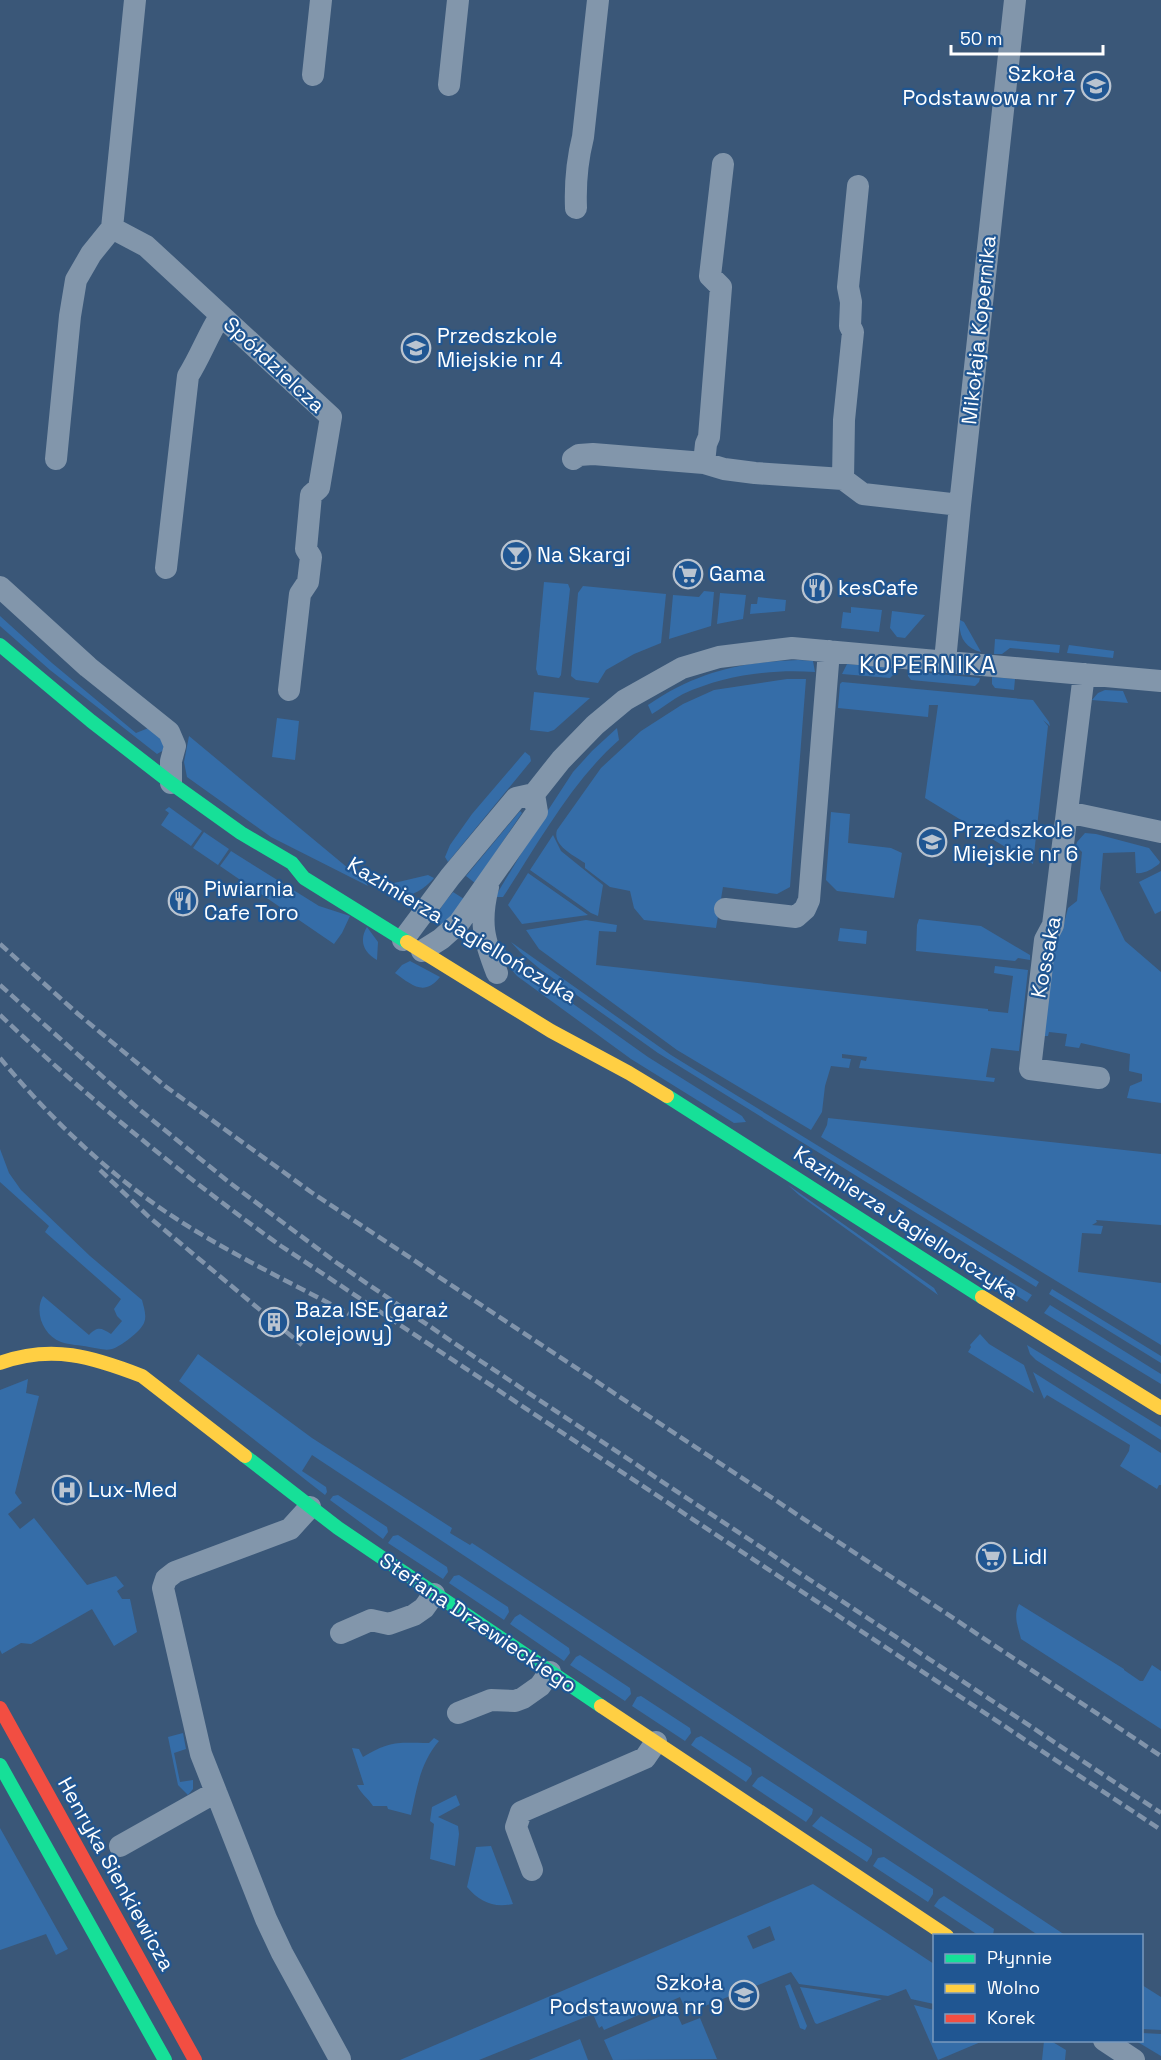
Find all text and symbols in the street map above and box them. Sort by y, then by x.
scale bar [951,18,1102,56]
text: 50 m [960,27,1002,50]
place label: Szkoła Podstawowa nr 7 [902,60,1075,111]
school or university icon: Szkoła Podstawowa nr 7 [1080,70,1112,102]
street label: Mikołaja Kopernika [955,234,1002,426]
street label: Spółdzielcza [218,311,331,419]
place label: Przedszkole Miejskie nr 4 [437,322,563,373]
school or university icon: Przedszkole Miejskie nr 4 [400,332,432,364]
bar icon: Na Skargi [500,539,532,571]
place label: Na Skargi [537,541,631,568]
supermarket icon: Gama [672,558,704,590]
place label: Gama [709,560,765,587]
restaurant icon: kesCafe [801,572,833,604]
place label: kesCafe [838,574,918,601]
district label: KOPERNIKA [859,649,997,680]
place label: Przedszkole Miejskie nr 6 [953,816,1078,867]
school or university icon: Przedszkole Miejskie nr 6 [916,826,948,858]
street label: Kazimierza Jagiellończyka [343,850,582,1009]
place label: Piwiarnia Cafe Toro [204,875,299,926]
restaurant icon: Piwiarnia Cafe Toro [167,885,199,917]
street label: Kossaka [1024,914,1067,1000]
street label: Kazimierza Jagiellończyka [789,1140,1024,1306]
place label: Baza ISE (garaż kolejowy) [295,1296,448,1347]
building icon: Baza ISE (garaż kolejowy) [258,1306,290,1338]
hospital icon: Lux-Med [51,1474,83,1506]
place label: Lux-Med [88,1476,178,1503]
supermarket icon: Lidl [975,1541,1007,1573]
place label: Lidl [1012,1543,1047,1570]
street label: Stefana Drzewieckiego [374,1546,582,1699]
street label: Henryka Sienkiewicza [52,1772,181,1975]
legend [933,1934,1143,2042]
text: Płynnie [987,1946,1052,1969]
place label: Szkoła Podstawowa nr 9 [549,1969,723,2020]
text: Wolno [987,1976,1040,1999]
school or university icon: Szkoła Podstawowa nr 9 [728,1979,760,2011]
text: Korek [987,2006,1036,2029]

